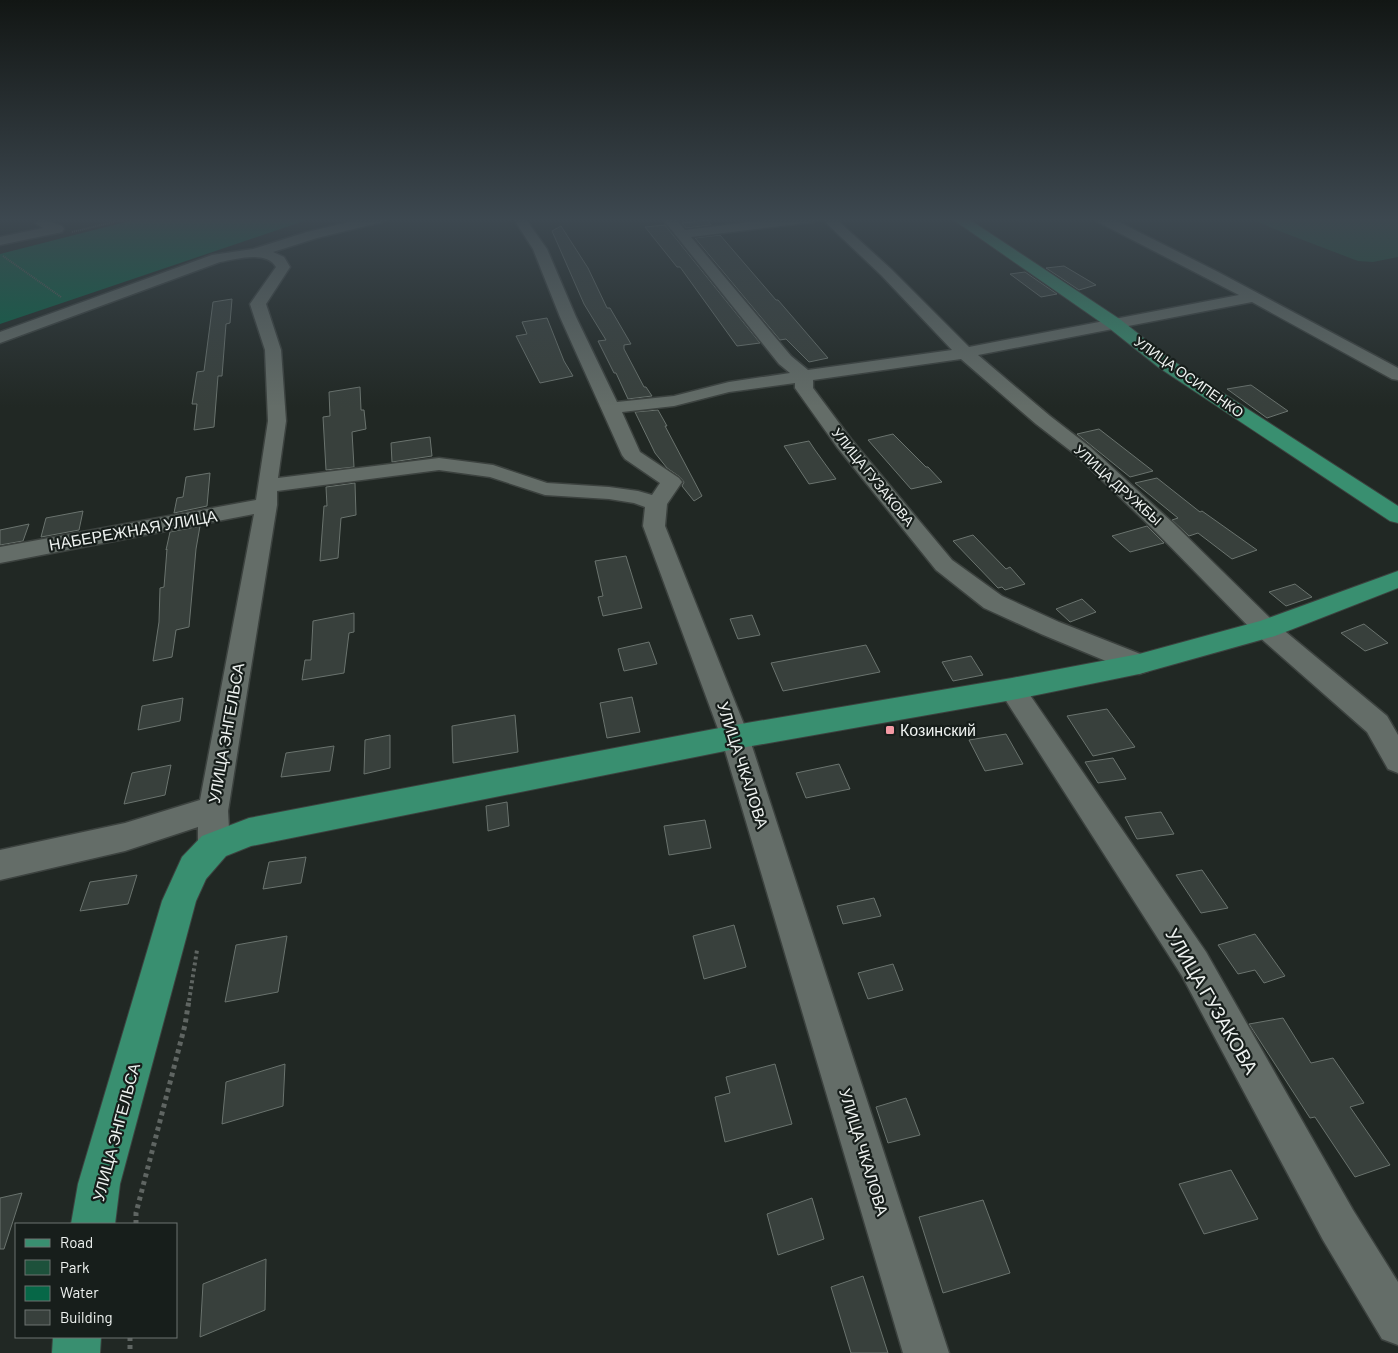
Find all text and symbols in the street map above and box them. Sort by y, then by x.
street label: УЛИЦА ОСИПЕНКО [1131,332,1247,421]
street label: УЛИЦА ГУЗАКОВА [829,424,919,530]
street label: УЛИЦА ДРУЖБЫ [1071,441,1166,528]
street label: НАБЕРЕЖНАЯ УЛИЦА [47,505,219,554]
street label: УЛИЦА ЭНГЕЛЬСА [204,661,247,805]
street label: УЛИЦА ЧКАЛОВА [714,699,773,831]
place label: Козинский [900,720,976,739]
marker: Козинский [884,724,896,736]
street label: УЛИЦА ГУЗАКОВА [1161,924,1264,1078]
street label: УЛИЦА ЭНГЕЛЬСА [88,1060,143,1203]
street label: УЛИЦА ЧКАЛОВА [836,1086,893,1218]
legend [15,1223,178,1338]
text: Road [60,1233,93,1251]
text: Park [60,1258,90,1276]
text: Water [60,1283,99,1301]
text: Building [60,1308,113,1326]

